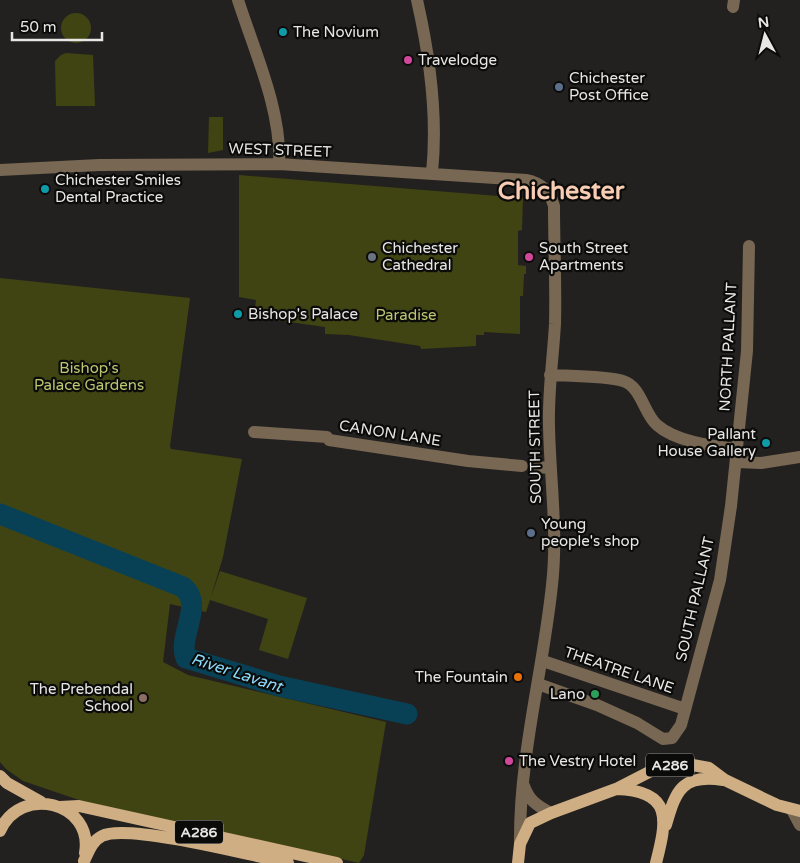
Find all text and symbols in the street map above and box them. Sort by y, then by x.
scale bar [12,10,102,42]
north arrow [740,10,790,60]
text: N [757,13,770,32]
text: 50 m [20,18,57,36]
place label: The Novium [293,23,379,41]
marker: The Novium [277,26,289,38]
place label: Travelodge [418,51,497,69]
marker: Travelodge [402,54,414,66]
place label: Chichester Post Office [569,69,649,104]
marker: Chichester Post Office [553,81,565,93]
street label: WEST STREET [228,139,332,161]
place label: Chichester Smiles Dental Practice [55,171,181,206]
district label: Chichester [498,176,625,206]
marker: Chichester Smiles Dental Practice [39,183,51,195]
place label: Chichester Cathedral [382,239,458,274]
place label: South Street Apartments [539,239,628,274]
marker: Chichester Cathedral [366,251,378,263]
marker: South Street Apartments [523,251,535,263]
street label: NORTH PALLANT [716,282,740,412]
place label: Bishop's Palace [248,305,358,323]
park label: Paradise [375,306,437,324]
marker: Bishop's Palace [232,308,244,320]
park label: Bishop's Palace Gardens [34,359,144,394]
street label: SOUTH STREET [525,390,545,504]
street label: CANON LANE [338,416,442,450]
place label: Pallant House Gallery [657,425,756,460]
marker: Pallant House Gallery [760,437,772,449]
place label: Young people's shop [541,515,639,550]
marker: Young people's shop [525,527,537,539]
street label: SOUTH PALLANT [672,535,718,663]
street label: THEATRE LANE [562,643,676,697]
water label: River Lavant [189,649,286,698]
place label: The Fountain [415,668,508,686]
marker: The Fountain [512,671,524,683]
place label: The Prebendal School [30,680,133,715]
place label: Lano [550,685,585,703]
marker: Lano [589,688,601,700]
marker: The Prebendal School [137,692,149,704]
place label: The Vestry Hotel [519,752,636,770]
road number: A286 [646,754,694,776]
marker: The Vestry Hotel [503,755,515,767]
road number: A286 [175,820,223,844]

